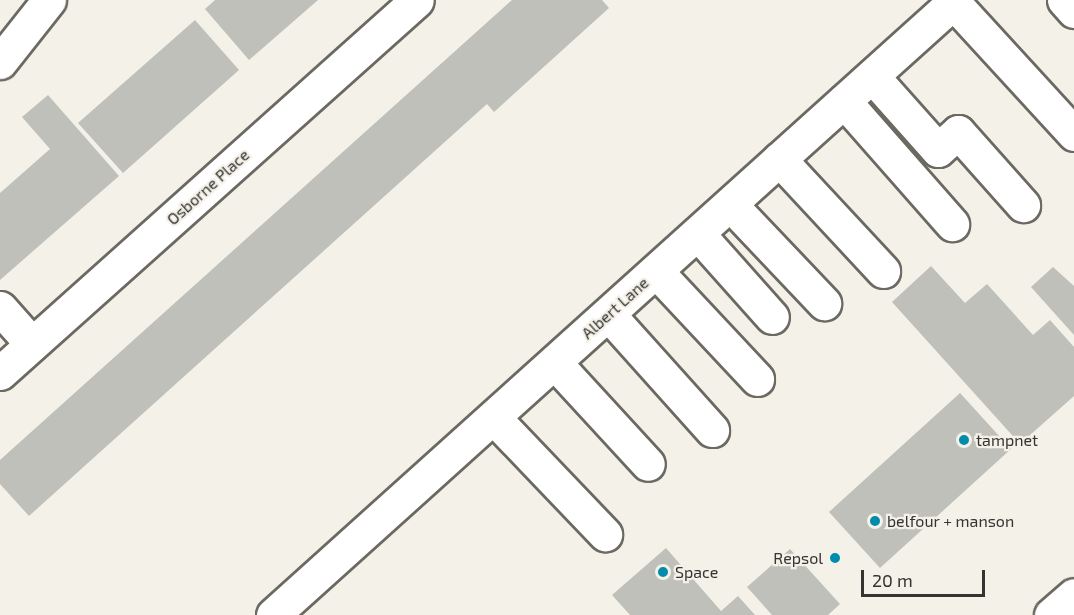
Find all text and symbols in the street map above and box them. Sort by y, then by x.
street label: Osborne Place [163,145,253,229]
street label: Albert Lane [578,273,652,343]
place label: tampnet [976,430,1038,450]
marker: tampnet [957,433,971,447]
place label: belfour + manson [887,511,1015,531]
marker: belfour + manson [868,514,882,528]
place label: Repsol [773,548,823,568]
marker: Repsol [828,551,842,565]
scale bar [864,558,988,596]
place label: Space [675,562,718,582]
marker: Space [656,565,670,579]
text: 20 m [872,569,913,591]

